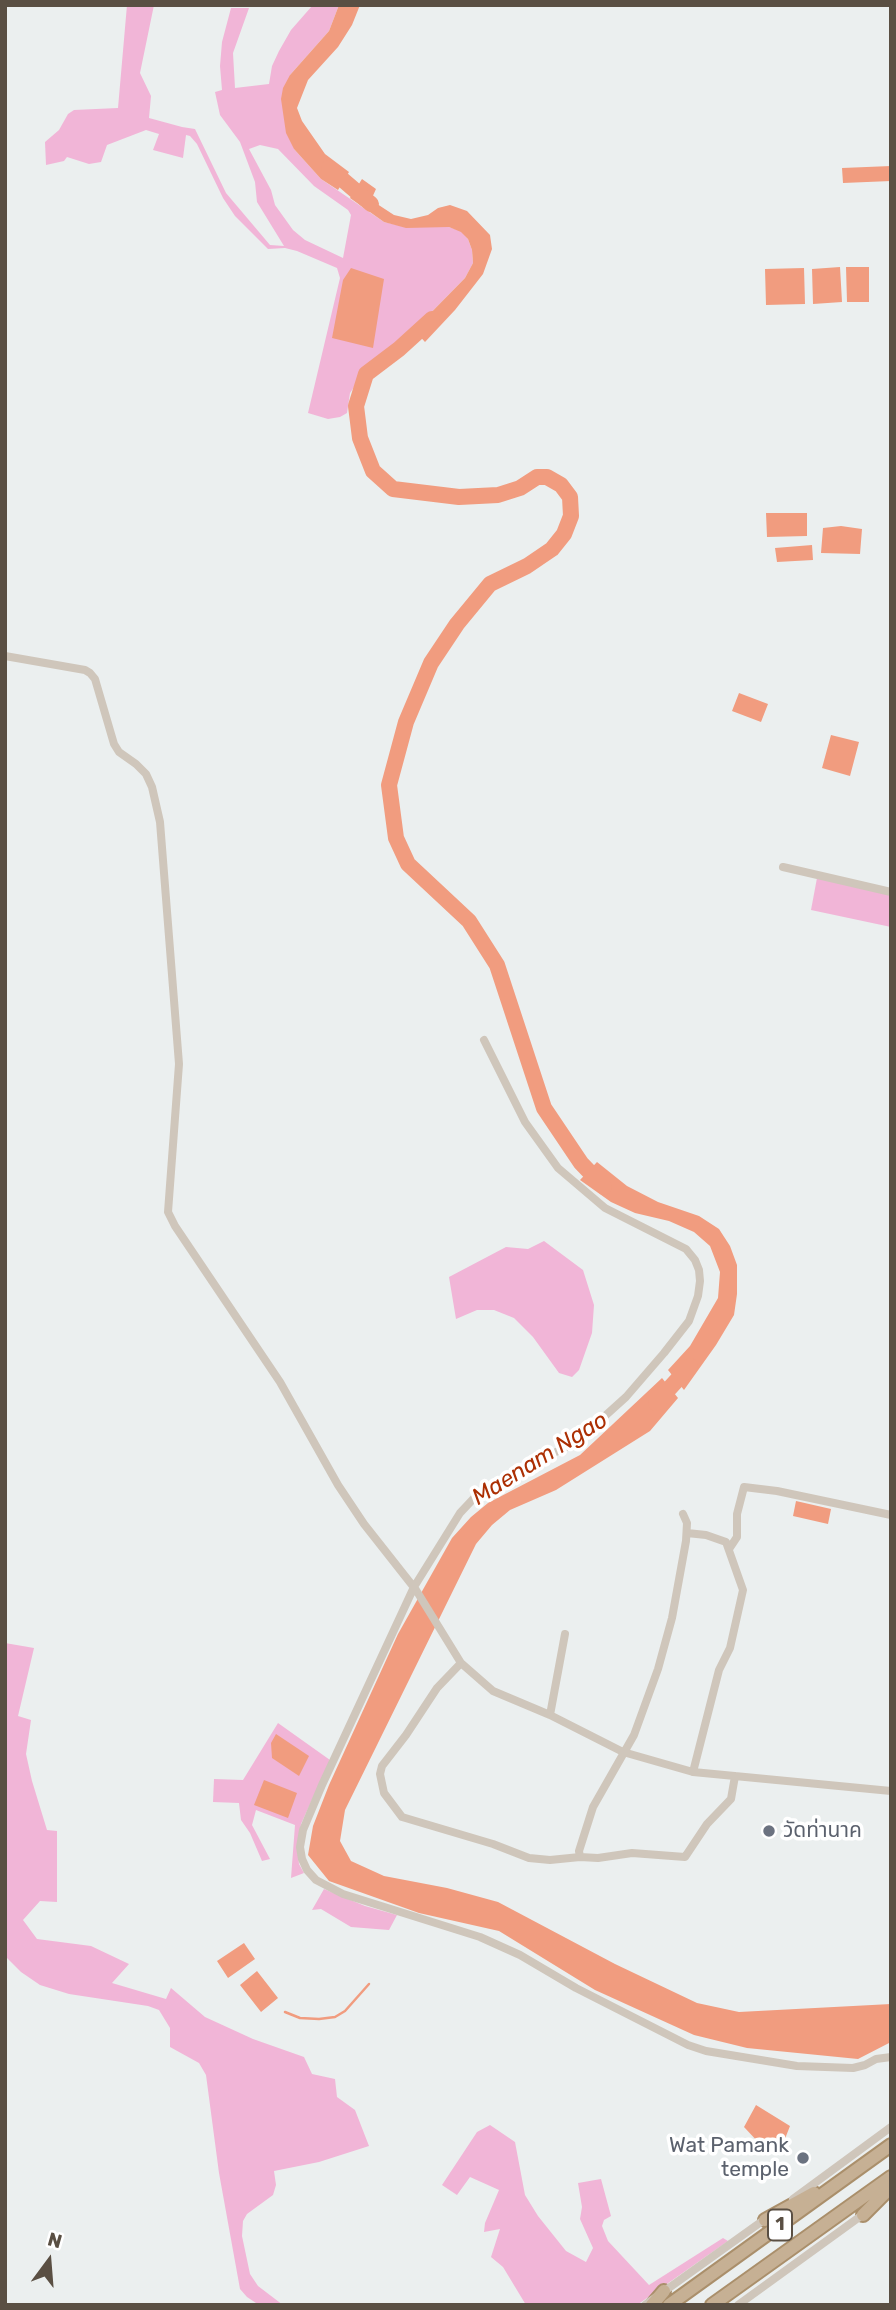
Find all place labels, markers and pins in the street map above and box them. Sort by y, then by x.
place label: วัดท่านาค [783,1818,862,1844]
marker: วัดท่านาค [761,1823,777,1839]
place label: Wat Pamank temple [669,2133,789,2183]
marker: Wat Pamank temple [795,2150,811,2166]

